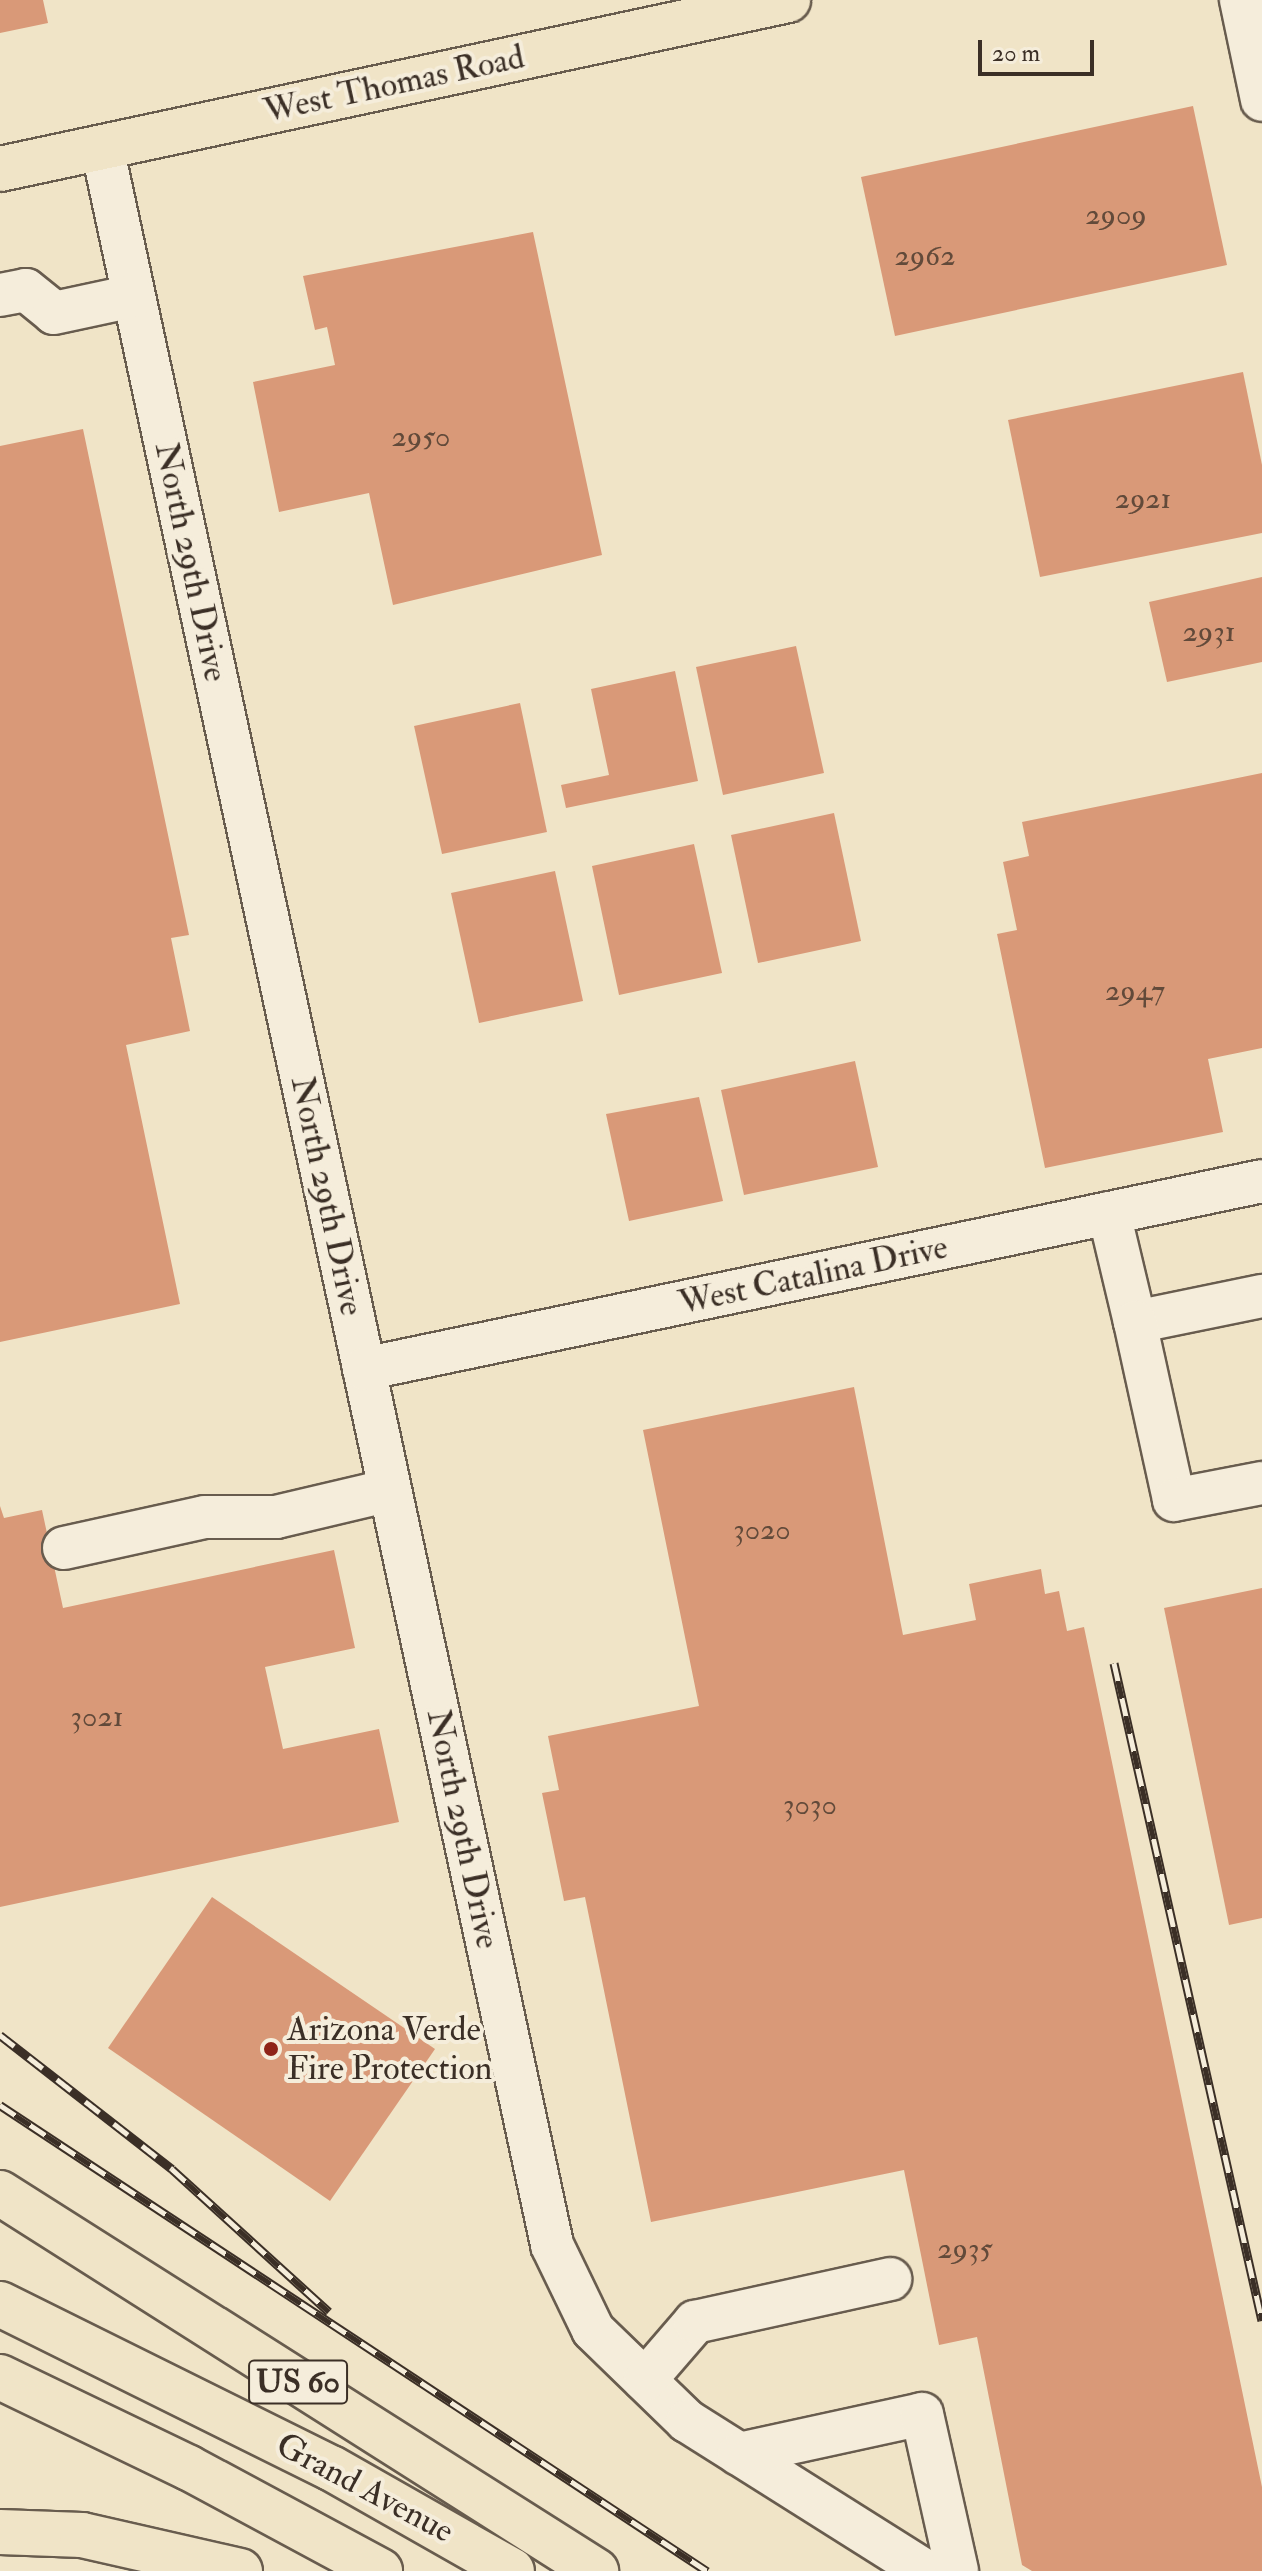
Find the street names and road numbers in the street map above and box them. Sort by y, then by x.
street label: West Thomas Road [260,36,528,132]
street label: North 29th Drive [146,439,236,685]
street label: North 29th Drive [282,1073,372,1319]
street label: West Catalina Drive [675,1227,951,1323]
street label: North 29th Drive [418,1706,508,1952]
road number: US 60 [248,2354,348,2410]
street label: Grand Avenue [269,2424,461,2552]

